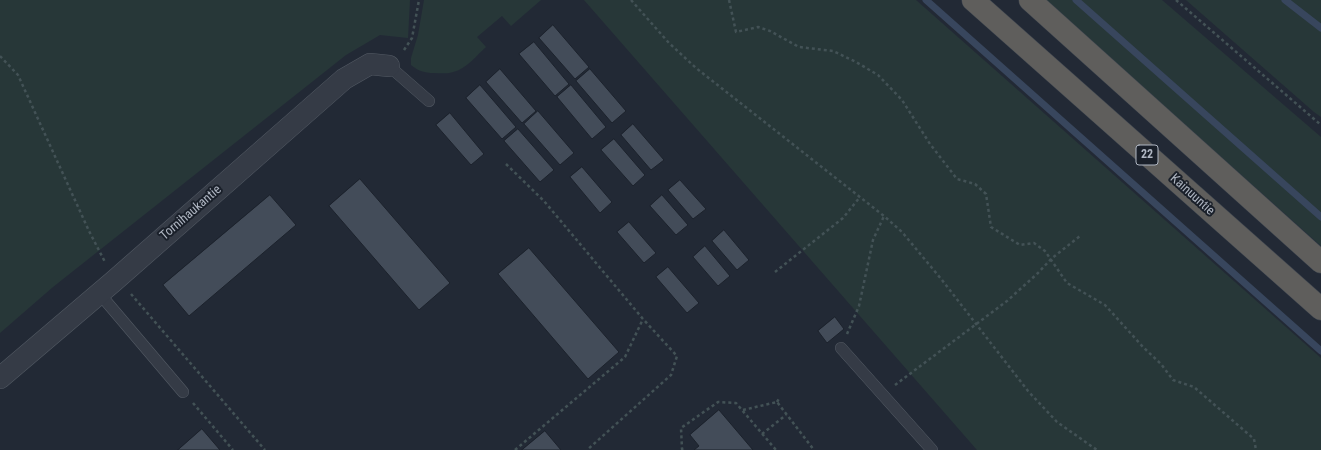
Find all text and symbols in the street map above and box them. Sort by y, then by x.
road number: 22 [1136,145,1158,165]
street label: Kainuuntie [1167,171,1217,219]
street label: Tornihaukantie [157,182,225,244]

